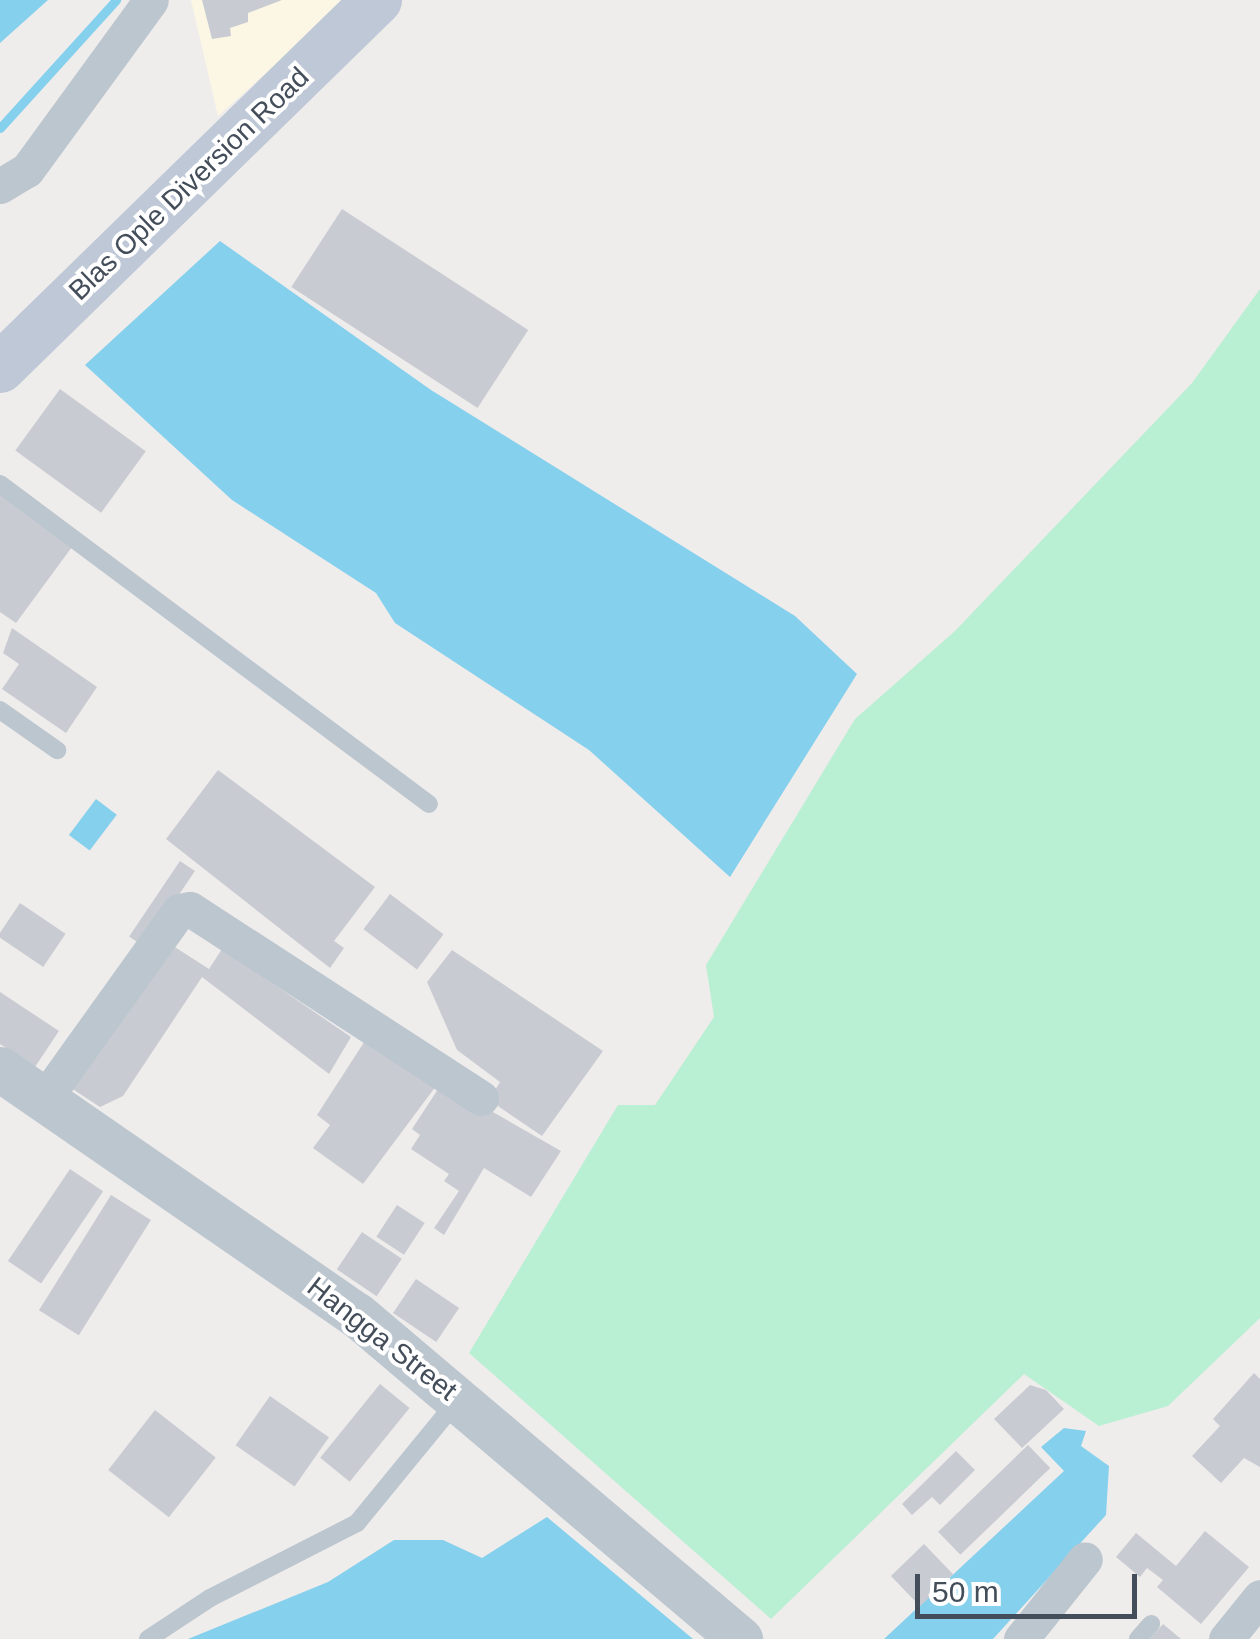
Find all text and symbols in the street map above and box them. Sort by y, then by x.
street label: Blas Ople Diversion Road [62,61,316,307]
street label: Hangga Street [301,1270,463,1408]
scale bar [920,1554,1142,1616]
text: 50 m [932,1575,999,1608]

